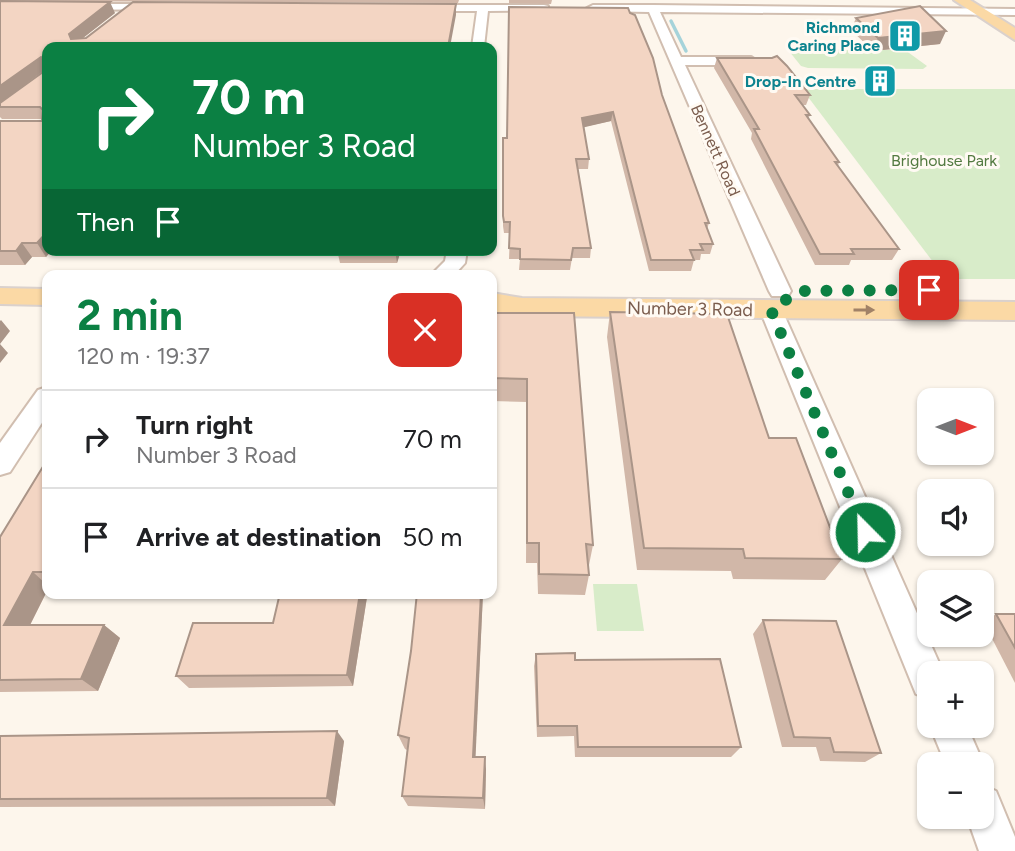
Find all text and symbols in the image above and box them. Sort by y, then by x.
building icon: Richmond Caring Place [886,17,924,55]
place label: Richmond Caring Place [787,18,880,55]
building icon: Drop-In Centre [861,62,899,100]
text: 70 m [192,67,305,126]
icon: right [77,70,168,161]
place label: Drop-In Centre [745,72,856,91]
street label: Bennett Road [687,102,744,199]
text: Number 3 Road [192,127,416,165]
park label: Brighouse Park [891,151,997,170]
icon: arrive [149,203,187,241]
text: Then [77,206,135,238]
pin [899,260,959,320]
icon: arrive [910,271,948,309]
text: 2 min [77,290,183,341]
button: close [388,293,462,367]
street label: Number 3 Road [627,297,753,321]
one-way arrow [853,304,875,316]
text: 120 m · 19:37 [77,342,210,370]
north arrow [917,388,994,466]
map controls [917,388,994,829]
text: Turn right [136,409,253,441]
icon: right [77,420,115,458]
text: 70 m [403,423,462,455]
text: Number 3 Road [136,441,297,469]
button: sound [917,479,994,556]
position arrow [828,495,902,569]
icon: arrive [77,518,115,556]
text: Arrive at destination [136,521,381,553]
text: 50 m [402,521,462,553]
button: layers [917,570,994,647]
button: + [917,661,994,738]
button: − [917,752,994,829]

